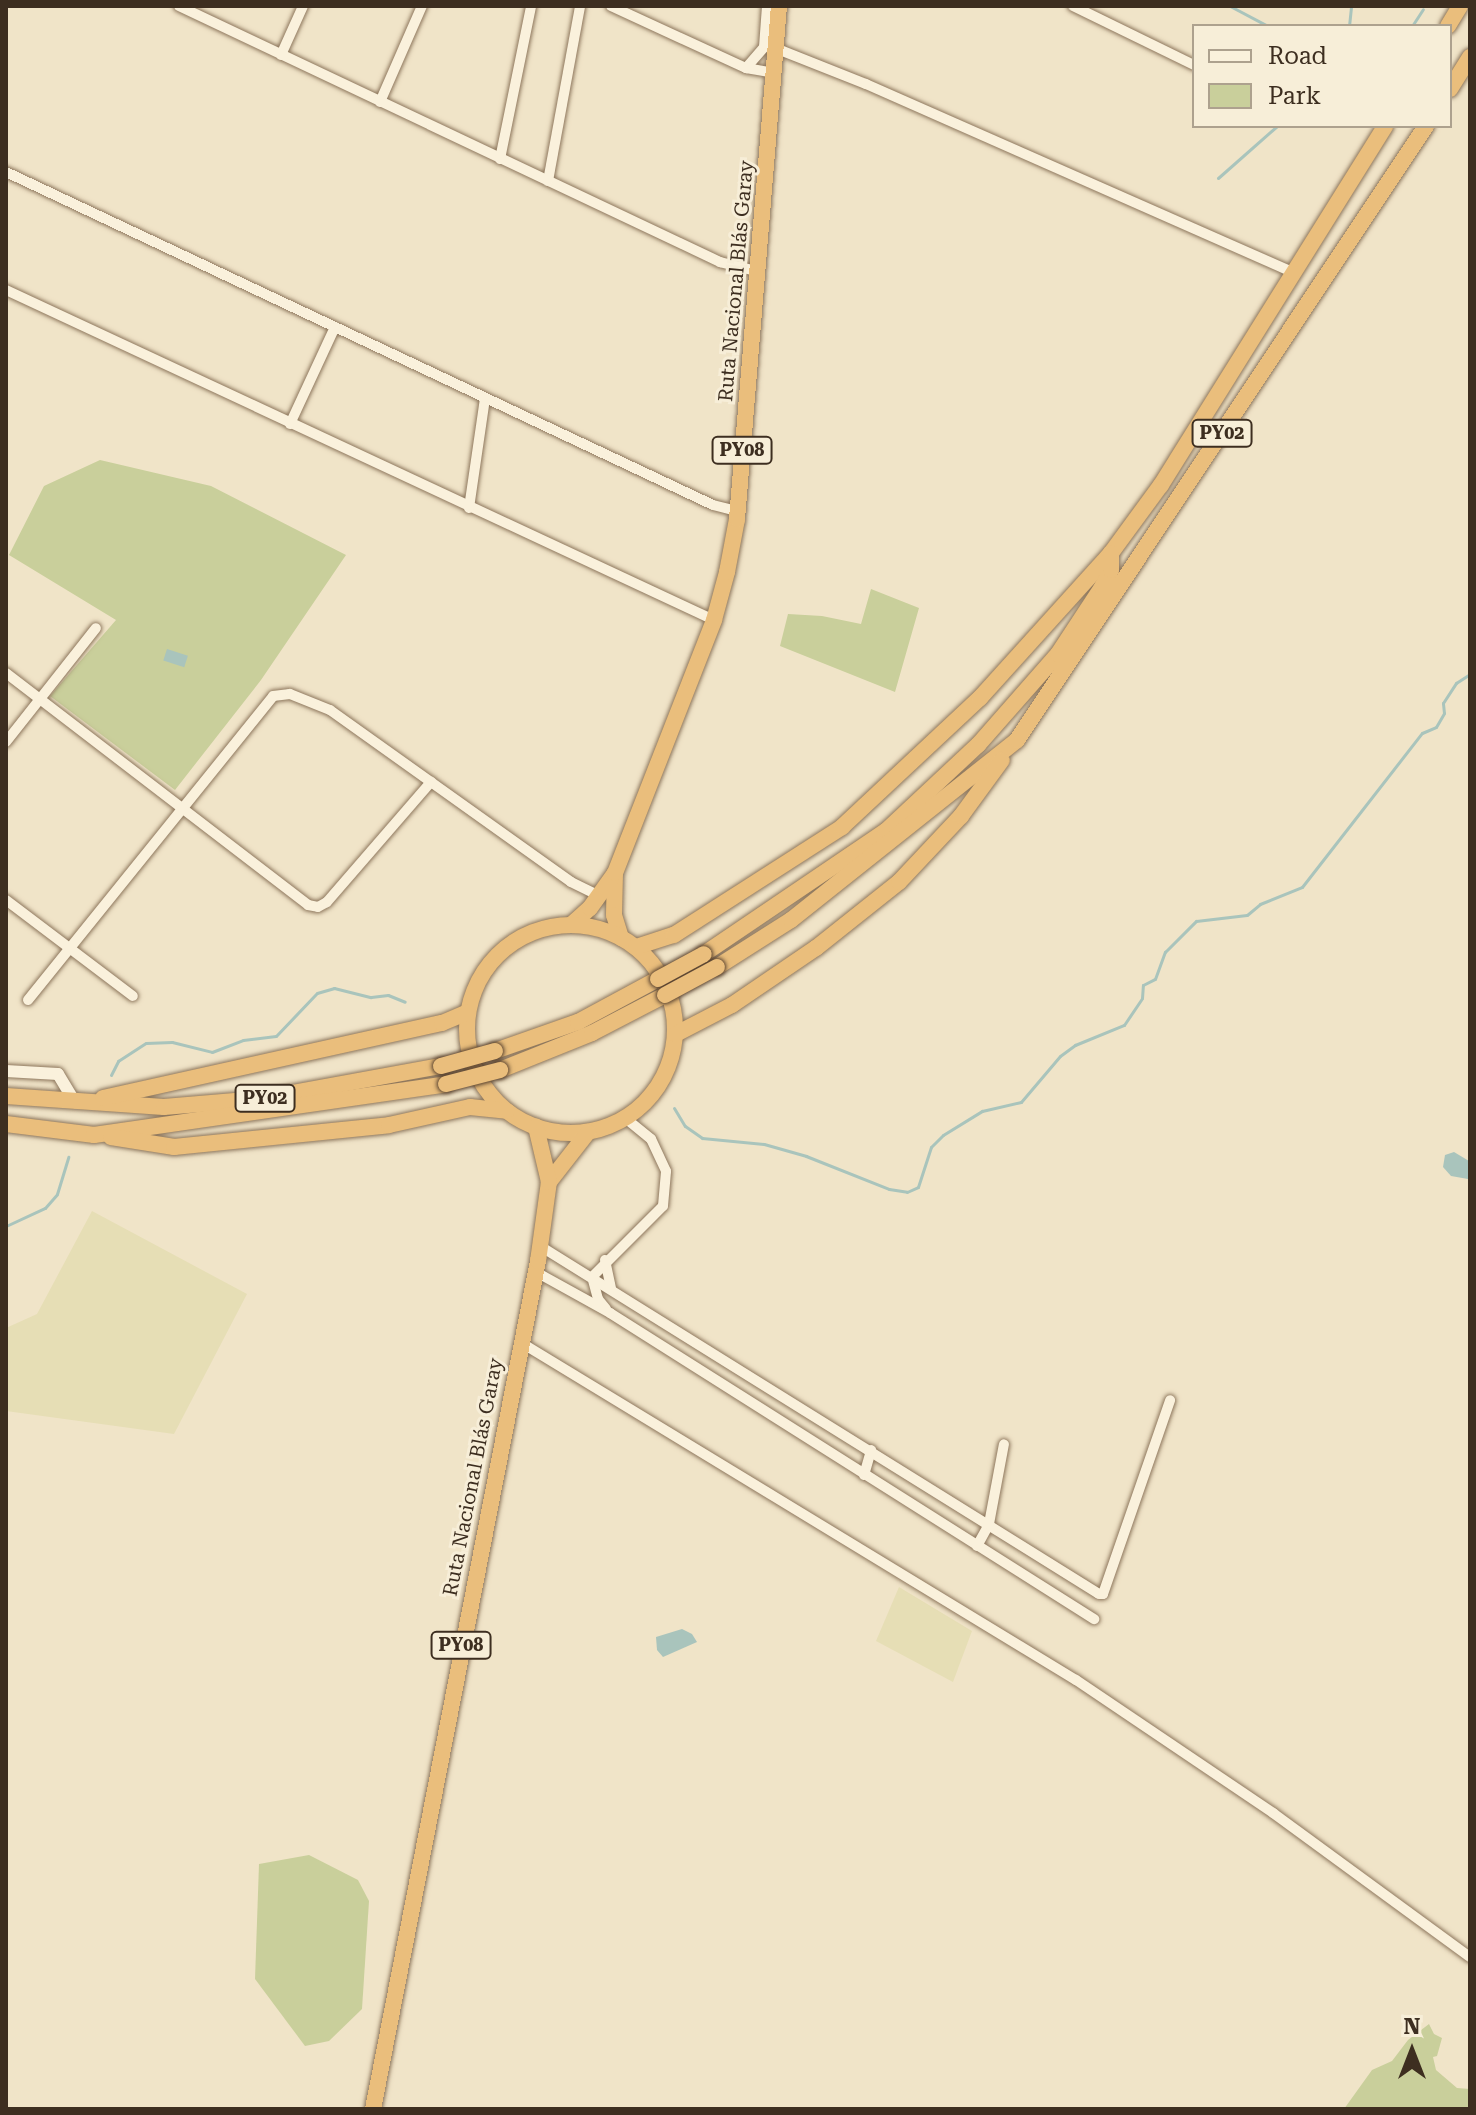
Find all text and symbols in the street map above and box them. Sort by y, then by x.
legend [1192,24,1452,128]
text: Road [1268,42,1327,70]
text: Park [1268,82,1321,110]
street label: Ruta Nacional Blás Garay [713,159,759,403]
road number: PY02 [1190,419,1254,447]
road number: PY08 [710,436,774,464]
road number: PY02 [233,1084,297,1112]
street label: Ruta Nacional Blás Garay [438,1356,508,1598]
road number: PY08 [429,1631,493,1659]
north arrow [1372,2011,1452,2091]
text: N [1404,2014,1420,2039]

